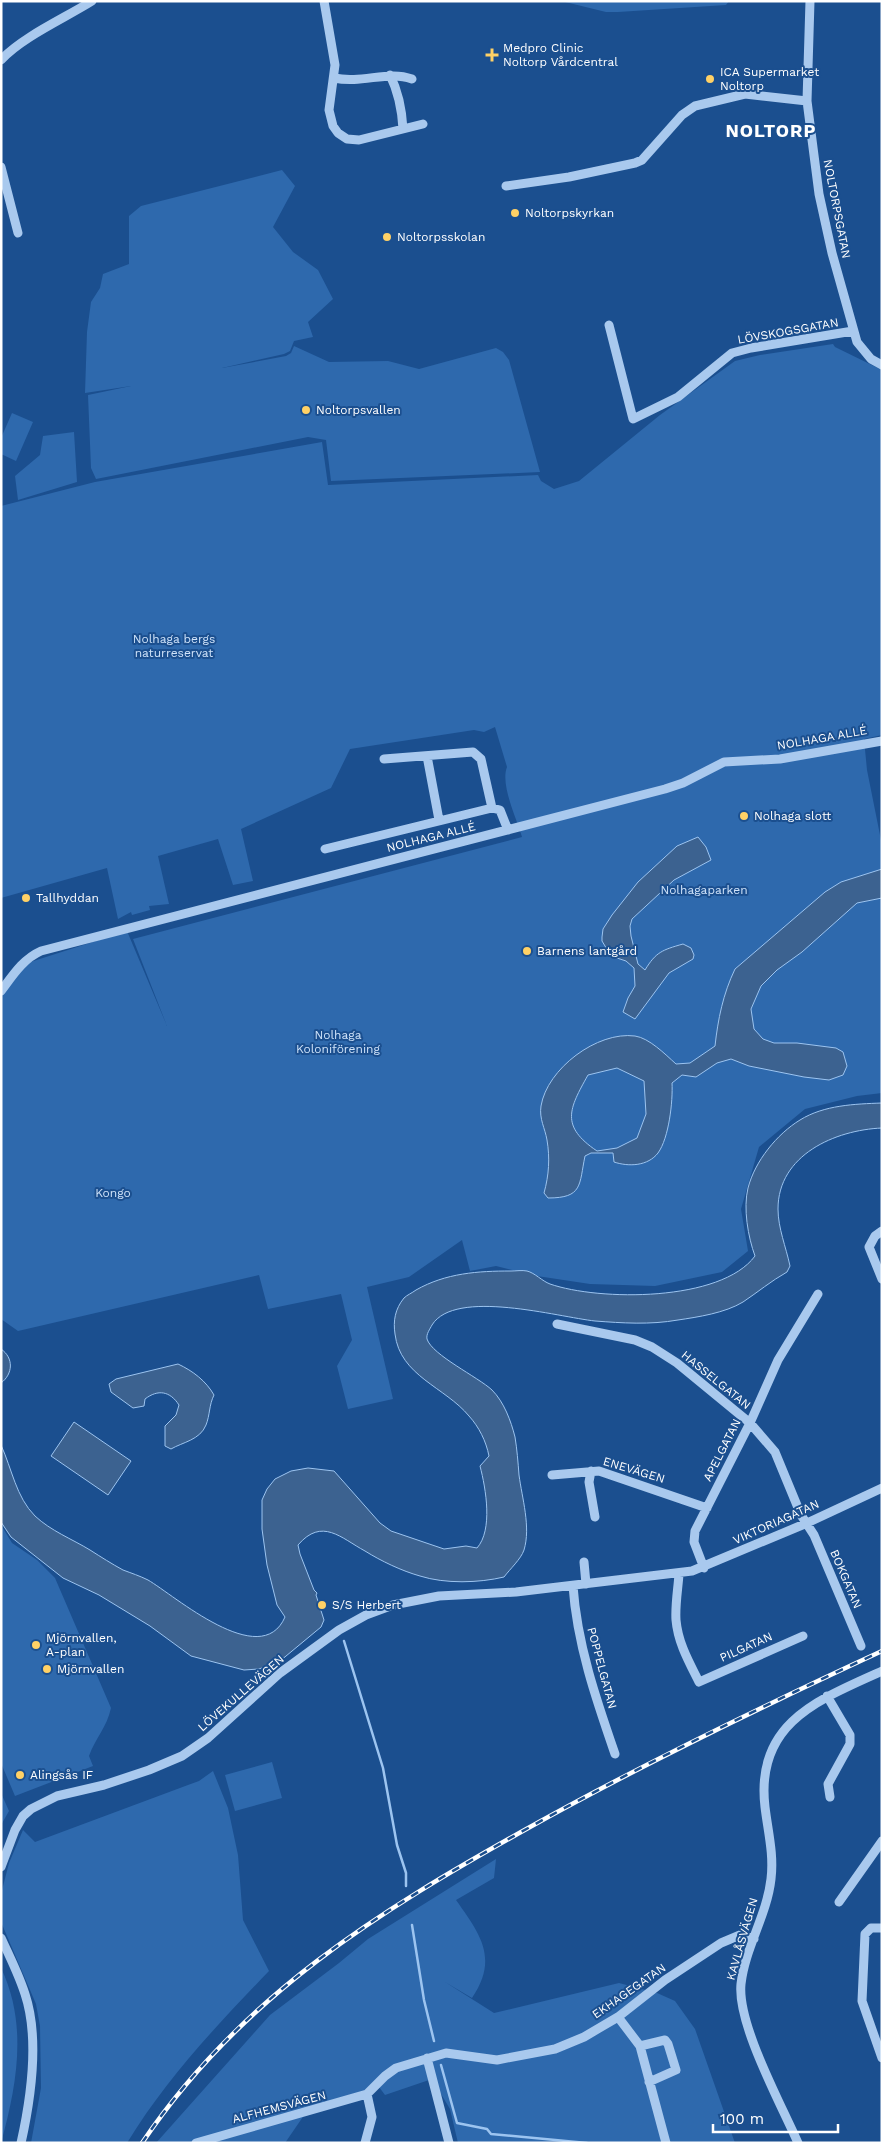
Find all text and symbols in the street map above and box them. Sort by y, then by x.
place label: Medpro Clinic Noltorp Vårdcentral [503,41,618,69]
marker: Medpro Clinic Noltorp Vårdcentral [485,48,499,62]
place label: ICA Supermarket Noltorp [720,65,819,93]
marker: ICA Supermarket Noltorp [704,73,716,85]
district label: NOLTORP [726,120,816,141]
street label: NOLTORPSGATAN [821,158,853,260]
place label: Noltorpskyrkan [525,206,614,220]
marker: Noltorpskyrkan [509,207,521,219]
place label: Noltorpsskolan [397,230,485,244]
marker: Noltorpsskolan [381,231,393,243]
street label: LÖVSKOGSGATAN [736,315,840,347]
place label: Noltorpsvallen [316,403,401,417]
marker: Noltorpsvallen [300,404,312,416]
park label: Nolhaga bergs naturreservat [133,632,215,660]
street label: NOLHAGA ALLÉ [776,723,868,753]
place label: Nolhaga slott [754,809,831,823]
marker: Nolhaga slott [738,810,750,822]
street label: NOLHAGA ALLÉ [385,819,477,855]
park label: Nolhagaparken [660,883,748,897]
place label: Tallhyddan [36,891,99,905]
marker: Tallhyddan [20,892,32,904]
place label: Barnens lantgård [537,944,637,958]
marker: Barnens lantgård [521,945,533,957]
park label: Nolhaga Koloniförening [296,1028,381,1056]
park label: Kongo [95,1186,131,1200]
street label: HASSELGATAN [679,1348,753,1412]
street label: APELGATAN [700,1416,744,1484]
street label: ENEVÄGEN [601,1454,667,1486]
street label: VIKTORIAGATAN [731,1497,821,1547]
street label: BOKGATAN [827,1547,865,1611]
place label: S/S Herbert [332,1598,401,1612]
marker: S/S Herbert [316,1599,328,1611]
street label: POPPELGATAN [584,1626,620,1710]
street label: PILGATAN [717,1629,775,1665]
place label: Mjörnvallen, A-plan [46,1631,117,1659]
marker: Mjörnvallen, A-plan [30,1639,42,1651]
street label: LÖVEKULLEVÄGEN [195,1652,287,1734]
place label: Mjörnvallen [57,1662,124,1676]
marker: Mjörnvallen [41,1663,53,1675]
place label: Alingsås IF [30,1768,93,1782]
marker: Alingsås IF [14,1769,26,1781]
street label: KAVLÅSVÄGEN [724,1896,760,1982]
street label: EKHAGEGATAN [590,1960,668,2022]
street label: ALFHEMSVÄGEN [231,2088,327,2126]
scale bar [713,2102,838,2134]
text: 100 m [720,2110,764,2128]

